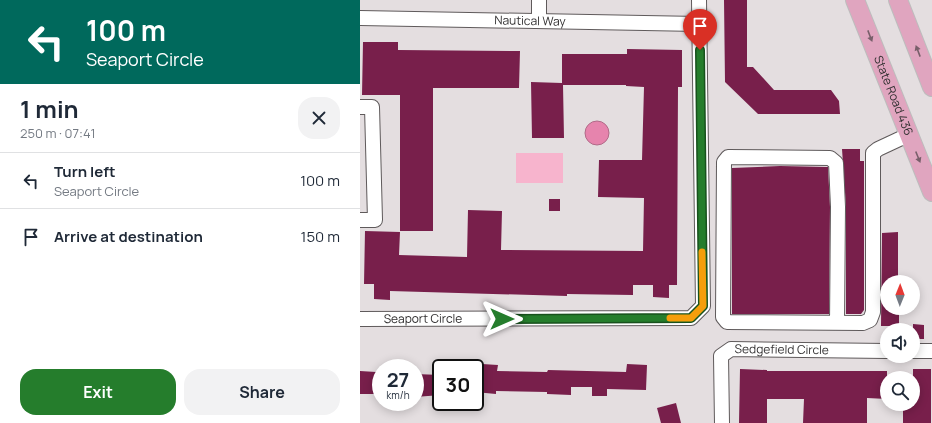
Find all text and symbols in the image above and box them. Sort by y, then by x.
pin [683,9,717,50]
text: 100 m [86,11,166,49]
street label: Nautical Way [494,11,567,30]
icon: arrive [689,15,711,37]
icon: left [20,16,72,68]
one-way arrow [867,31,873,43]
one-way arrow [915,44,921,56]
text: Seaport Circle [86,47,204,71]
street label: State Road 436 [870,53,918,138]
text: 1 min [20,92,79,125]
button: close [298,97,340,139]
text: 250 m · 07:41 [20,124,96,142]
one-way arrow [915,152,921,164]
text: Turn left [54,161,116,182]
icon: left [20,170,42,192]
text: 100 m [300,170,340,191]
text: Seaport Circle [54,182,139,200]
icon: arrive [20,226,42,248]
text: Arrive at destination [54,226,203,247]
text: 150 m [301,226,340,247]
north arrow [880,275,920,315]
map controls [880,275,920,411]
position arrow [481,298,523,340]
street label: Seaport Circle [384,310,462,327]
button: sound [880,323,920,363]
street label: Sedgefield Circle [735,340,829,358]
speed limit sign: 30 [432,359,484,411]
text: 27 [387,366,409,393]
button: Exit [20,369,176,415]
button: Share [184,369,340,415]
button: search [880,371,920,411]
text: km/h [386,388,410,402]

